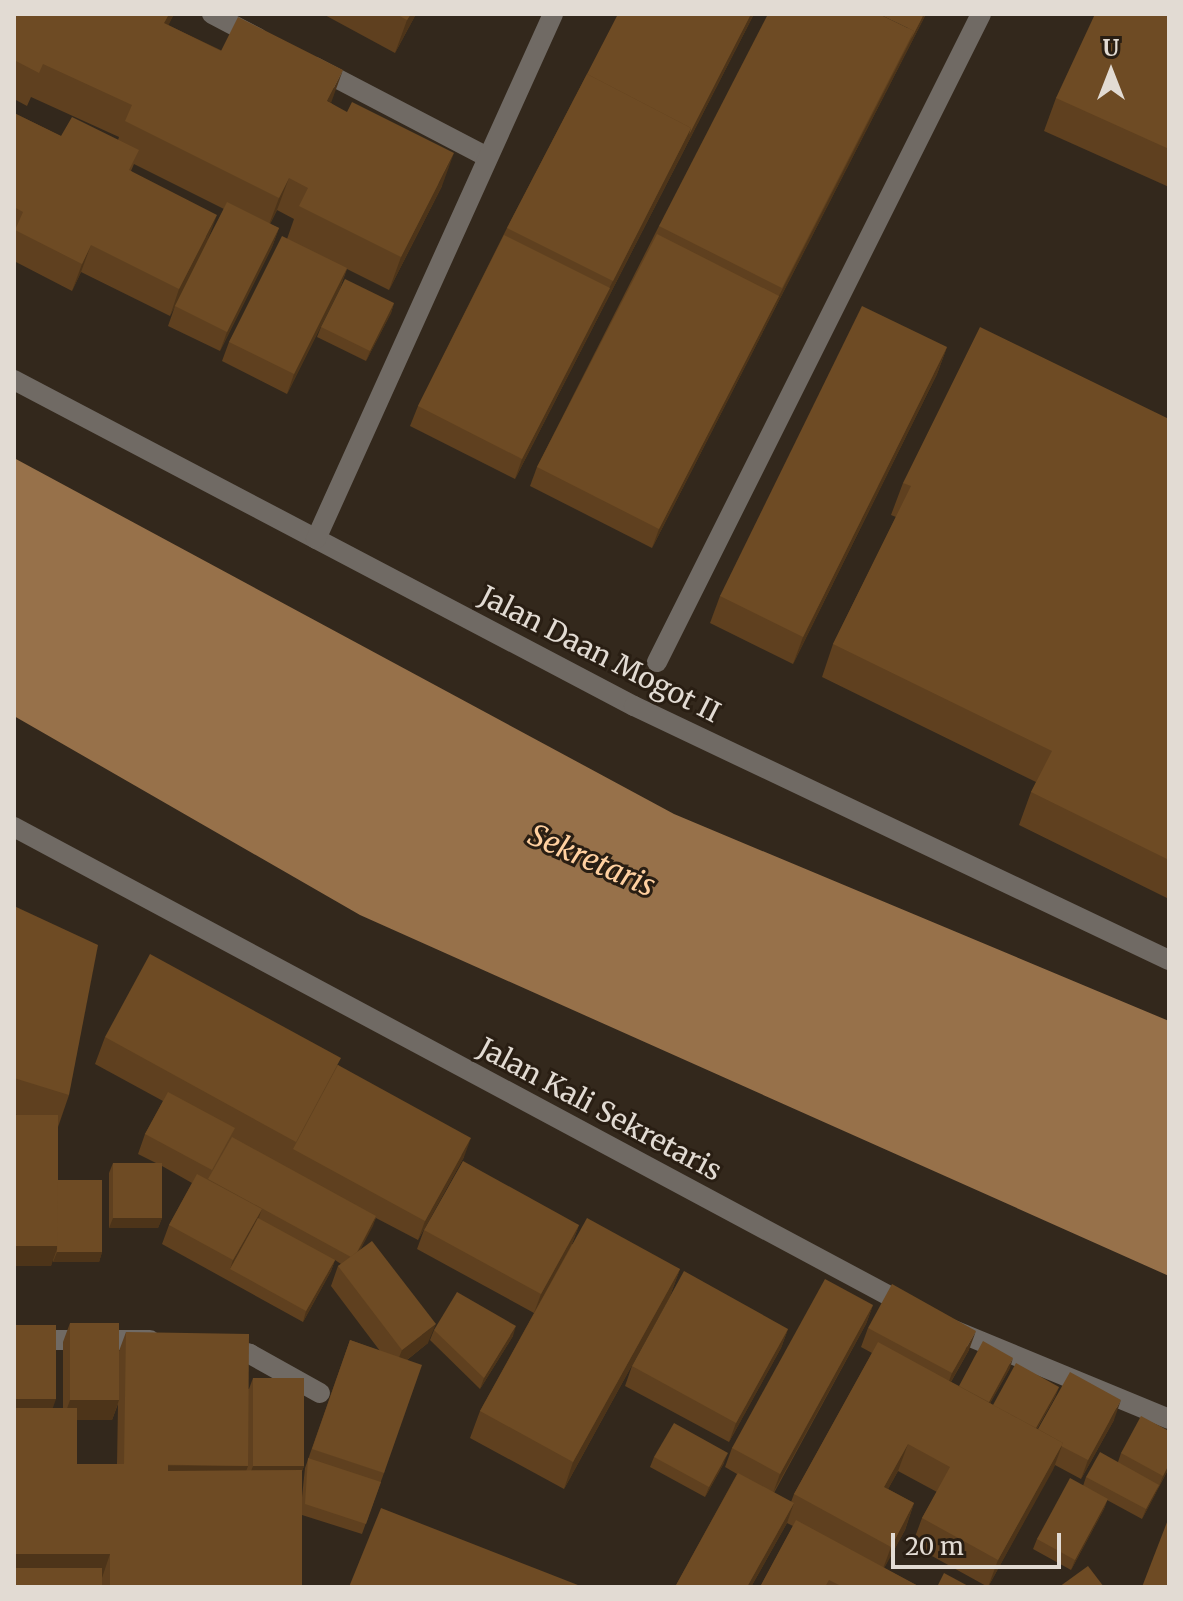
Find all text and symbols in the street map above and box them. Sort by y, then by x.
north arrow [1071,32,1151,112]
text: U [1103,34,1119,62]
street label: Jalan Daan Mogot II [474,579,726,729]
water label: Sekretaris [523,816,661,904]
street label: Jalan Kali Sekretaris [473,1031,727,1187]
scale bar [895,1517,1065,1567]
text: 20 m [905,1531,964,1562]

